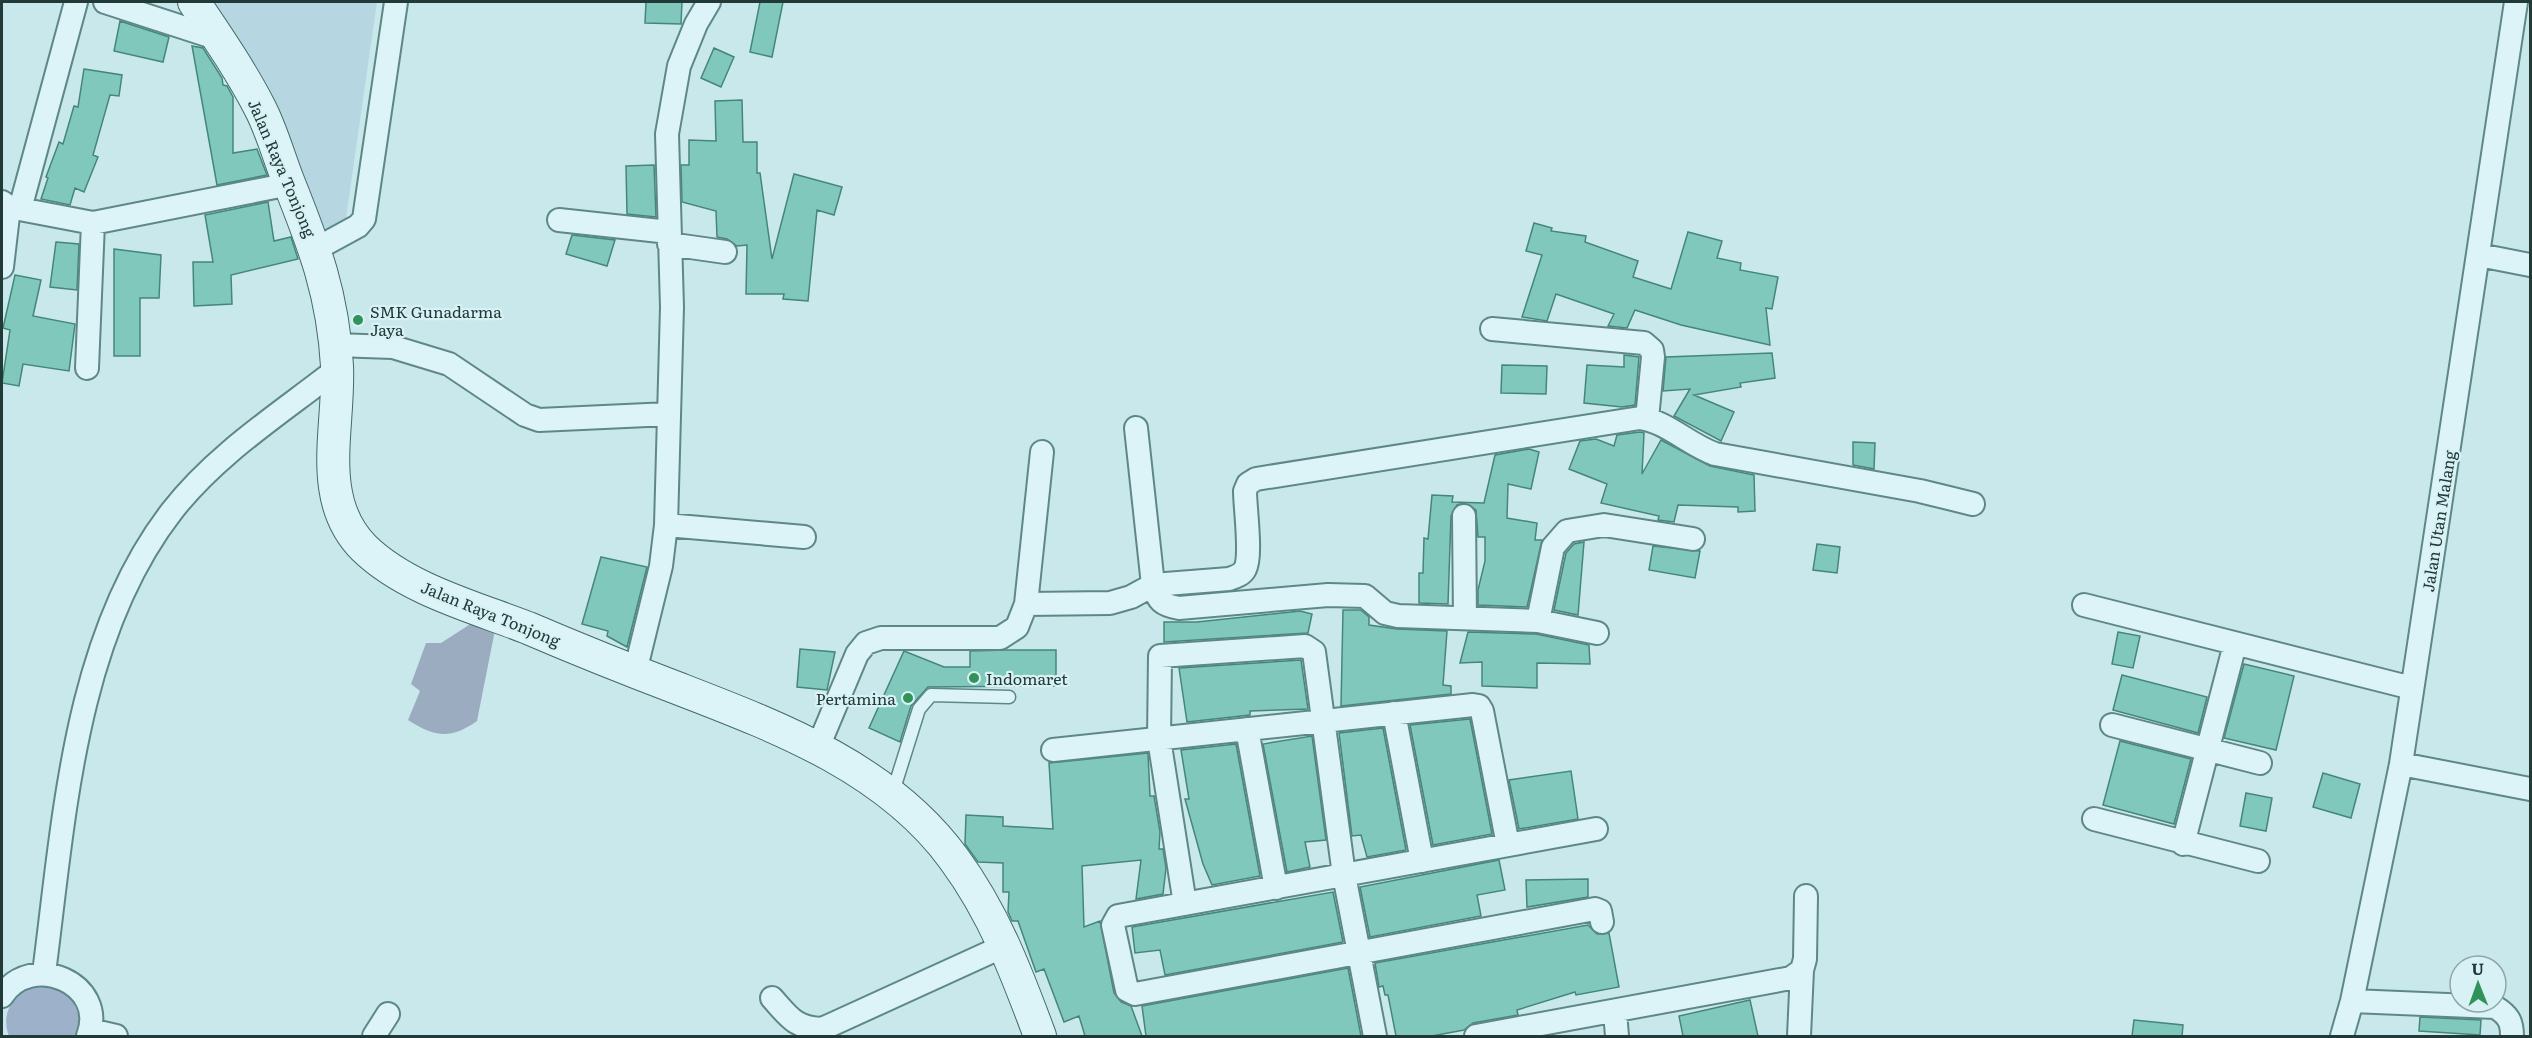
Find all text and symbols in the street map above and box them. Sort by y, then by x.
street label: Jalan Raya Tonjong [243,95,323,241]
place label: SMK Gunadarma Jaya [370,299,502,341]
marker: SMK Gunadarma Jaya [351,313,365,327]
street label: Jalan Utan Malang [2415,448,2461,594]
street label: Jalan Raya Tonjong [418,574,564,652]
place label: Indomaret [986,666,1068,690]
marker: Indomaret [967,671,981,685]
place label: Pertamina [816,686,896,710]
marker: Pertamina [901,691,915,705]
north arrow [2448,954,2508,1014]
text: U [2471,956,2485,980]

